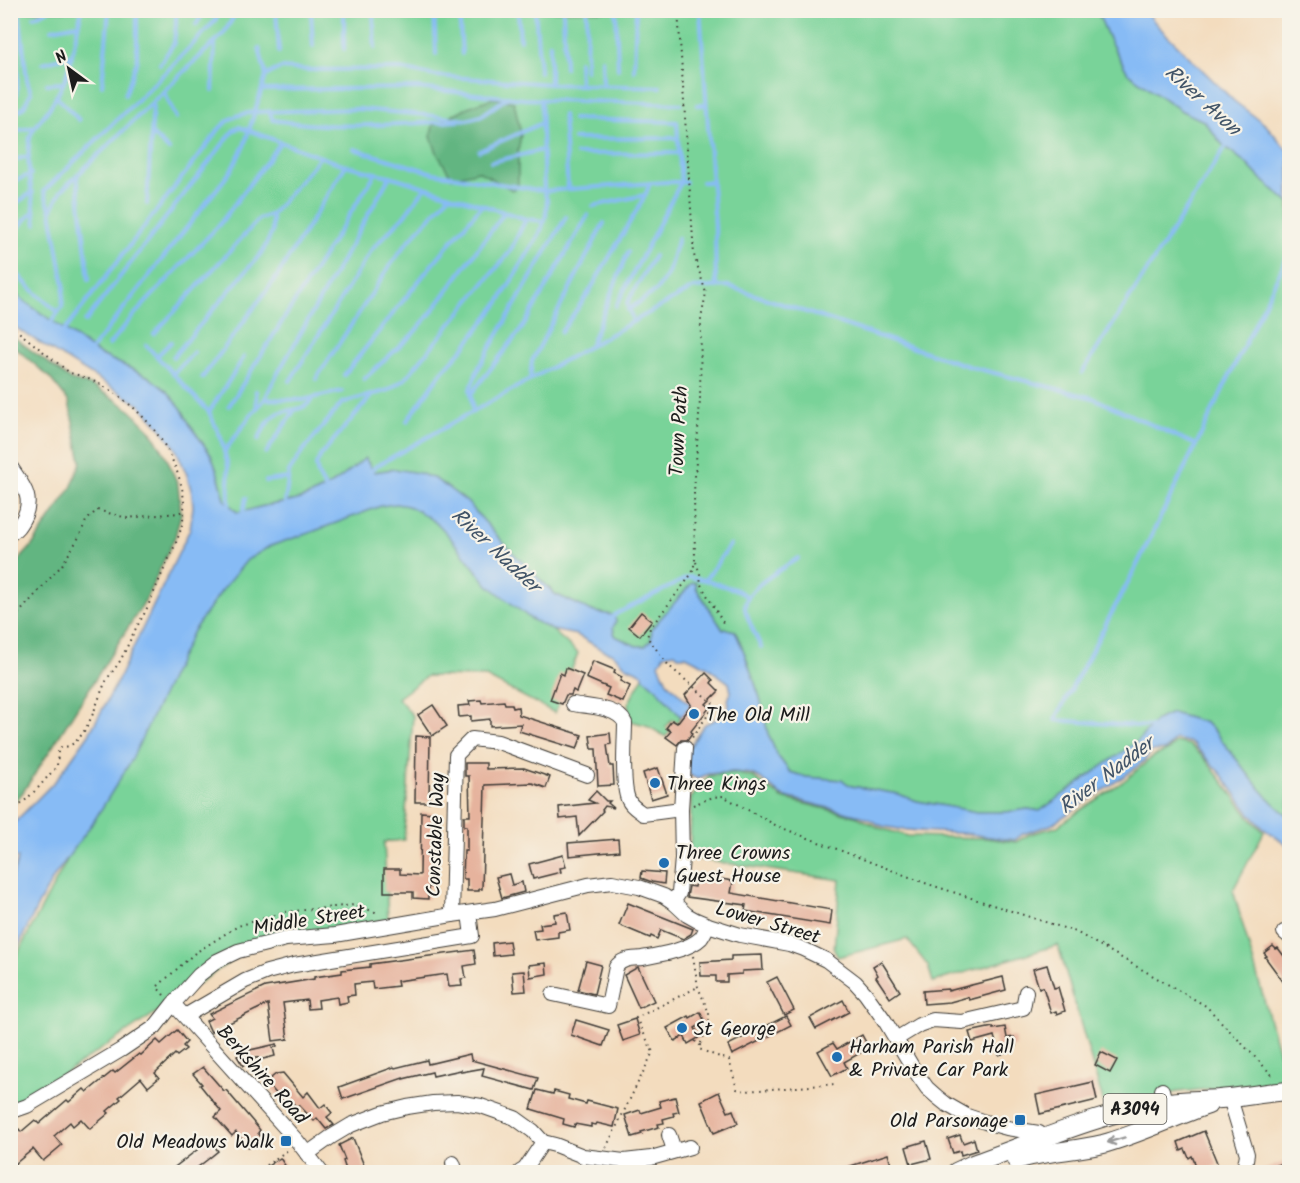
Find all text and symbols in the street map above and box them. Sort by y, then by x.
north arrow [39,39,99,99]
text: N [51,44,73,71]
water label: River Avon [1156,58,1249,146]
street label: Town Path [662,385,698,477]
water label: River Nadder [443,501,550,604]
place label: The Old Mill [706,700,810,732]
marker: The Old Mill [687,707,701,721]
water label: River Nadder [1052,727,1165,823]
place label: Three Kings [667,769,767,801]
street label: Constable Way [419,772,455,898]
marker: Three Kings [648,776,662,790]
place label: Three Crowns Guest House [676,838,791,893]
marker: Three Crowns Guest House [657,856,671,870]
street label: Lower Street [711,894,824,954]
street label: Middle Street [251,896,368,946]
place label: St George [694,1014,776,1046]
street label: Berkshire Road [208,1018,316,1133]
marker: St George [675,1021,689,1035]
place label: Harham Parish Hall & Private Car Park [849,1032,1014,1087]
marker: Harham Parish Hall & Private Car Park [830,1050,844,1064]
road number: A3094 [1104,1094,1166,1124]
place label: Old Parsonage [890,1106,1008,1138]
marker: Old Parsonage [1013,1113,1027,1127]
place label: Old Meadows Walk [116,1127,275,1159]
marker: Old Meadows Walk [279,1134,293,1148]
one-way arrow [1107,1135,1126,1146]

